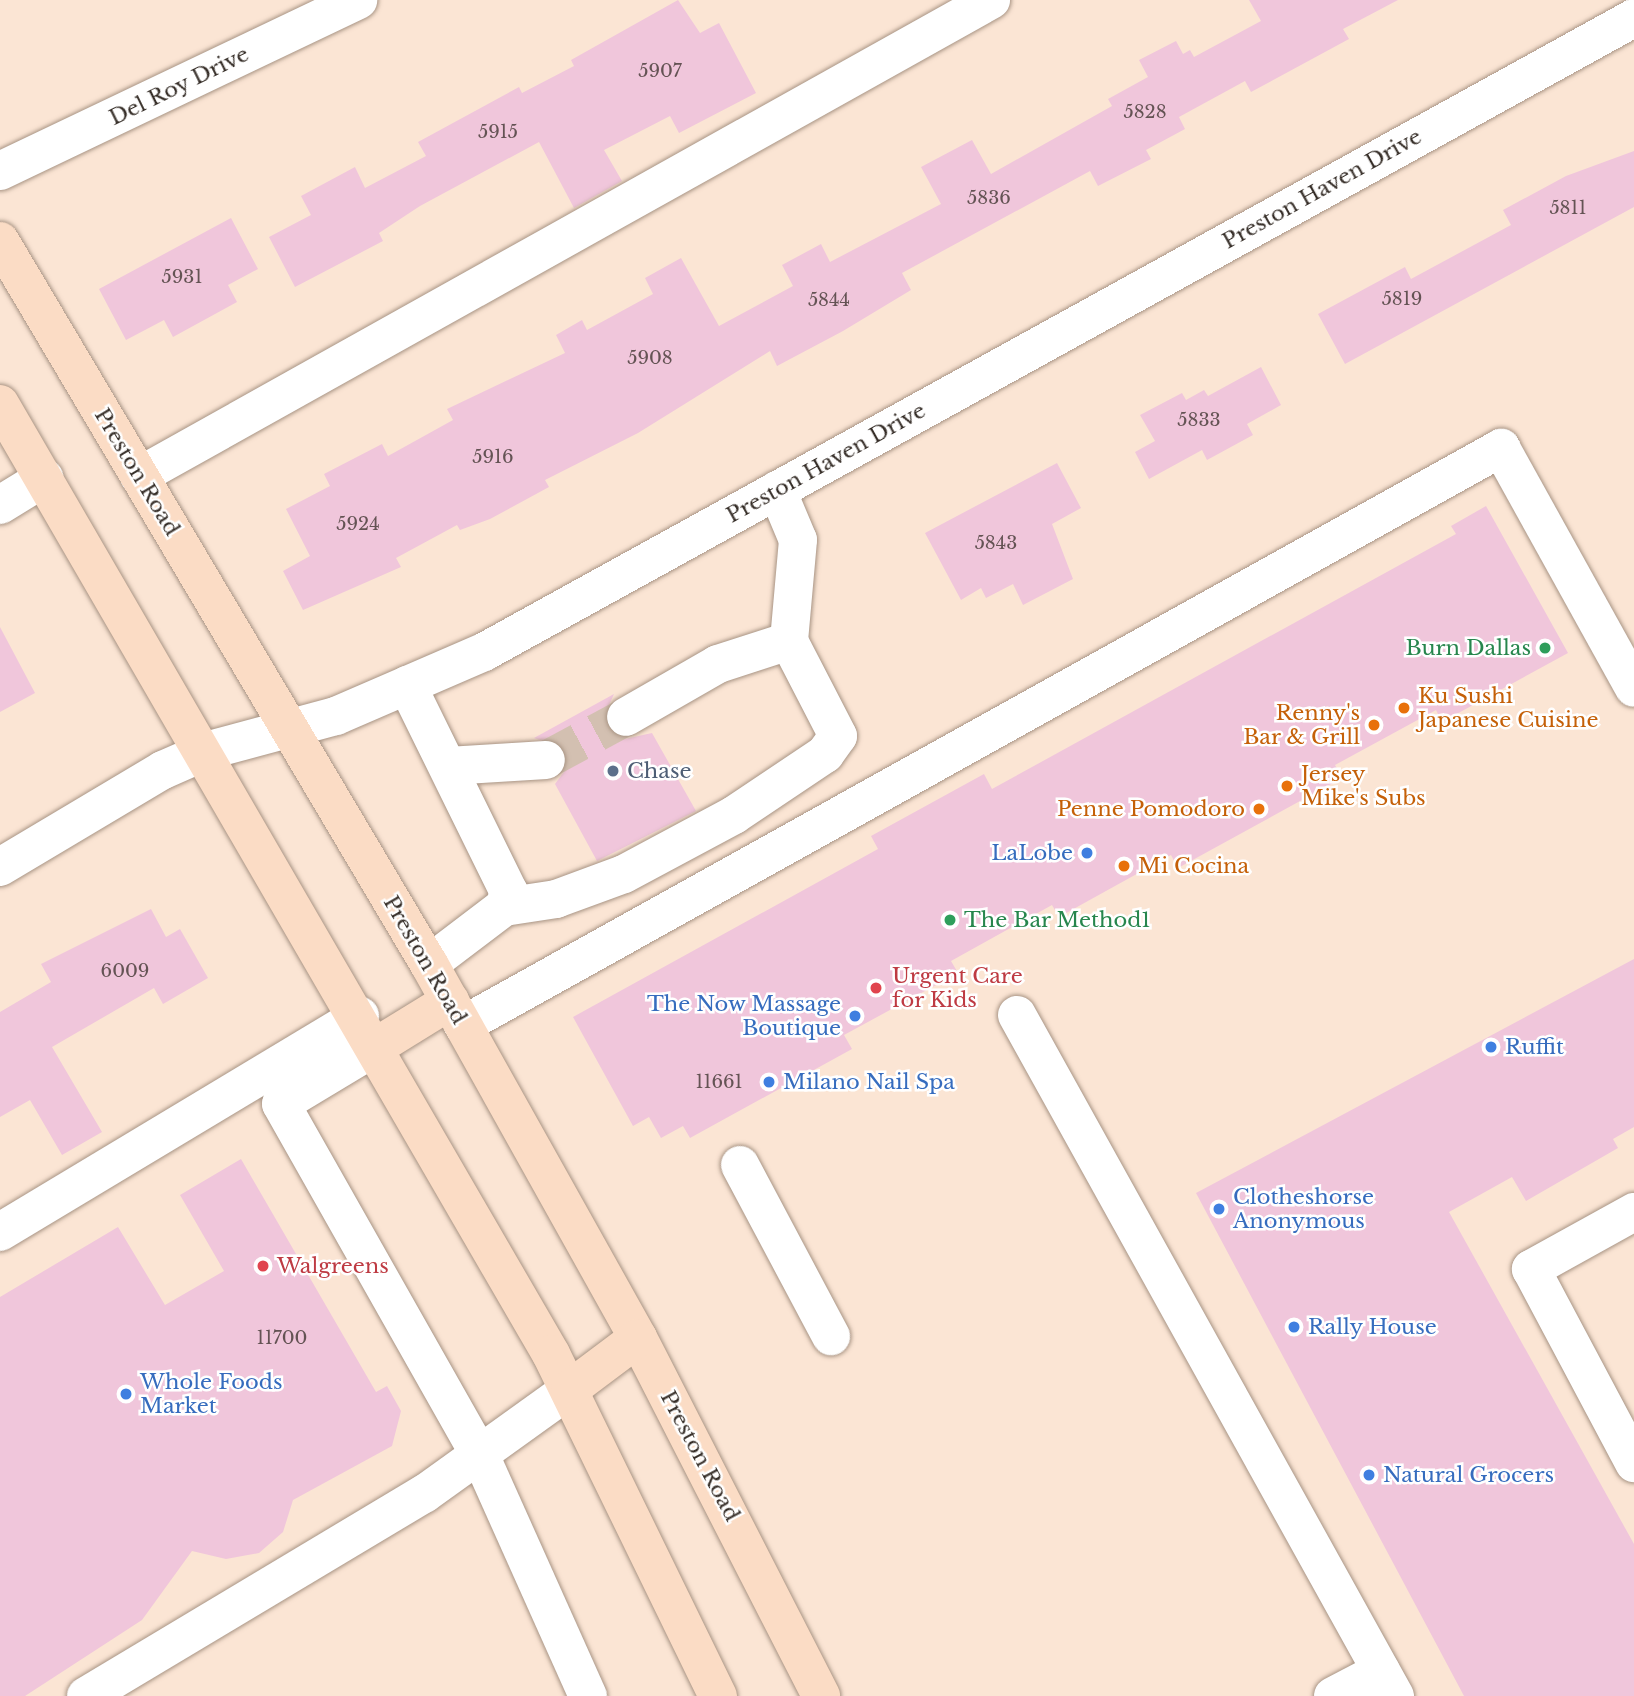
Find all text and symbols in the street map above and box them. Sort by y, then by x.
street label: Del Roy Drive [105,41,253,131]
house number: 5907 [638,60,682,82]
house number: 5828 [1123,101,1167,123]
house number: 5915 [478,121,518,143]
street label: Preston Haven Drive [1218,124,1426,254]
house number: 5836 [967,187,1011,209]
house number: 5811 [1549,197,1587,219]
house number: 5931 [162,266,202,288]
house number: 5819 [1382,288,1422,310]
house number: 5844 [808,289,850,311]
house number: 5908 [627,347,673,369]
street label: Preston Haven Drive [722,398,930,528]
street label: Preston Road [89,404,185,540]
house number: 5833 [1177,409,1221,431]
house number: 5916 [472,446,514,468]
house number: 5924 [336,513,380,535]
house number: 5843 [975,532,1017,554]
place label: Burn Dallas [1406,635,1531,661]
marker: Burn Dallas [1537,640,1553,656]
place label: Ku Sushi Japanese Cuisine [1418,683,1598,733]
place label: Renny's Bar & Grill [1243,700,1360,750]
marker: Ku Sushi Japanese Cuisine [1396,700,1412,716]
marker: Renny's Bar & Grill [1366,717,1382,733]
place label: Chase [627,758,691,784]
place label: Jersey Mike's Subs [1301,761,1426,811]
marker: Chase [605,763,621,779]
marker: Jersey Mike's Subs [1279,778,1295,794]
place label: Penne Pomodoro [1057,796,1245,822]
marker: Penne Pomodoro [1251,801,1267,817]
place label: LaLobe [991,840,1073,866]
marker: LaLobe [1079,845,1095,861]
place label: Mi Cocina [1138,853,1249,879]
marker: Mi Cocina [1116,858,1132,874]
street label: Preston Road [378,891,472,1029]
place label: The Bar Method1 [964,907,1151,933]
marker: The Bar Method1 [942,912,958,928]
house number: 6009 [101,960,149,982]
place label: Urgent Care for Kids [892,963,1023,1013]
marker: Urgent Care for Kids [866,978,886,998]
place label: The Now Massage Boutique [646,991,841,1041]
marker: The Now Massage Boutique [847,1008,863,1024]
place label: Ruffit [1505,1034,1564,1060]
marker: Ruffit [1483,1039,1499,1055]
place label: Milano Nail Spa [783,1069,955,1095]
house number: 11661 [695,1071,743,1093]
marker: Milano Nail Spa [761,1074,777,1090]
place label: Clotheshorse Anonymous [1233,1184,1374,1234]
marker: Clotheshorse Anonymous [1211,1201,1227,1217]
place label: Walgreens [277,1253,389,1279]
marker: Walgreens [255,1258,271,1274]
place label: Rally House [1308,1314,1437,1340]
marker: Rally House [1286,1319,1302,1335]
house number: 11700 [257,1327,307,1349]
place label: Whole Foods Market [140,1369,283,1419]
marker: Whole Foods Market [118,1386,134,1402]
street label: Preston Road [655,1387,745,1525]
place label: Natural Grocers [1383,1462,1554,1488]
marker: Natural Grocers [1361,1467,1377,1483]

